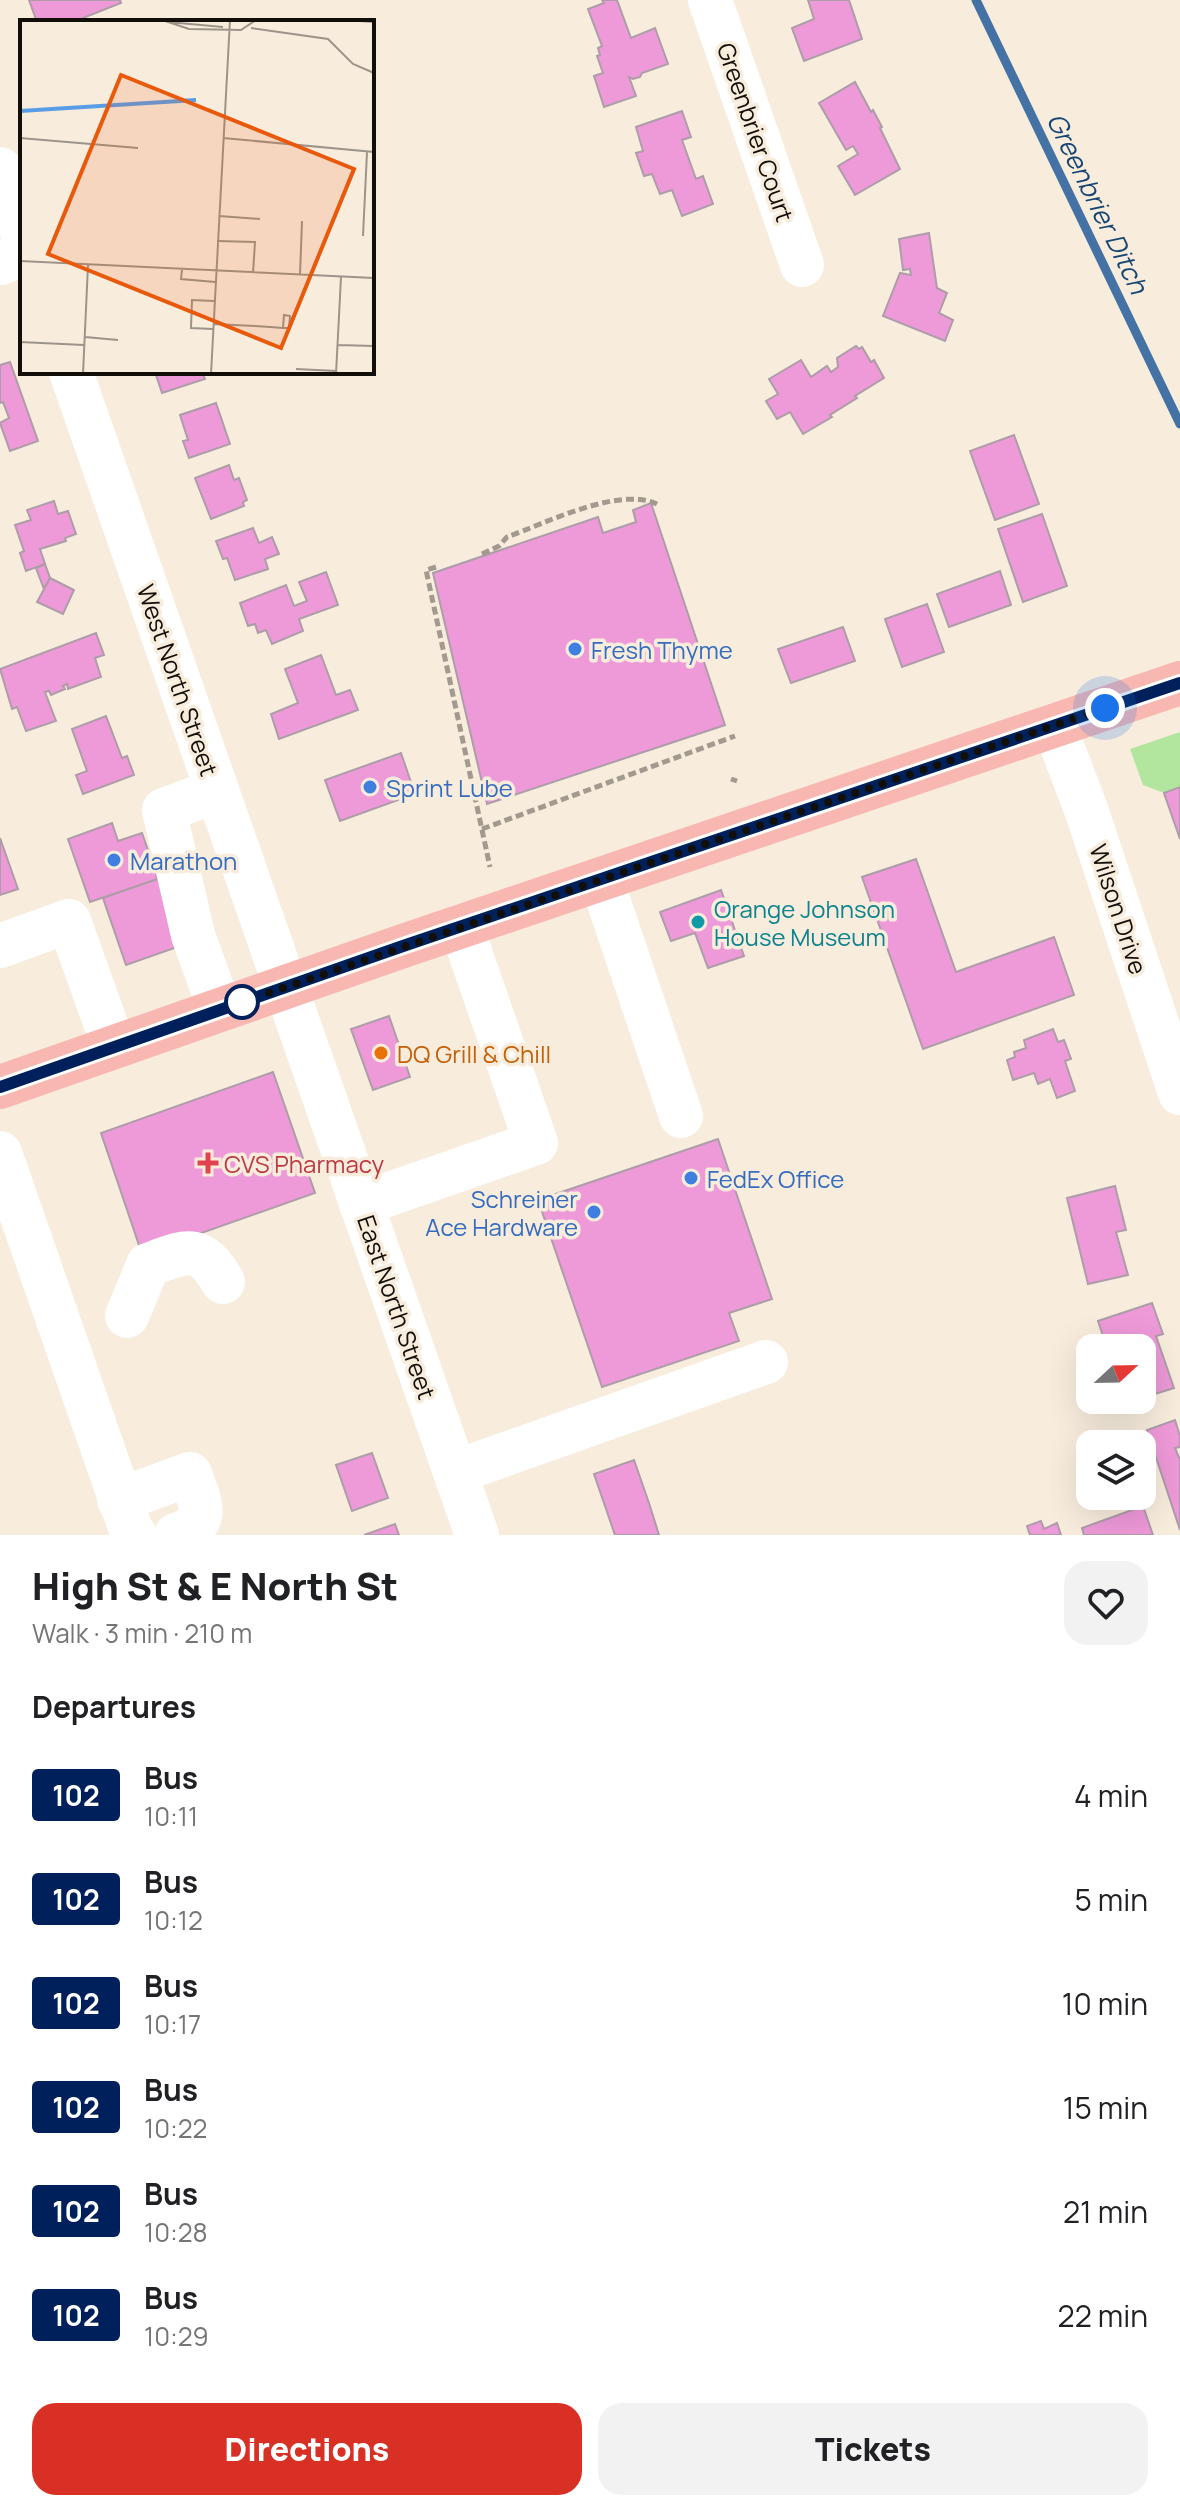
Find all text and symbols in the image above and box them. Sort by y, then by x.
inset map [20,20,374,374]
street label: Greenbrier Court [710,38,802,226]
water label: Greenbrier Ditch [1039,107,1158,301]
street label: West North Street [130,580,226,780]
place label: Fresh Thyme [591,633,733,666]
marker: Fresh Thyme [566,640,584,658]
your location [1085,688,1125,728]
place label: Sprint Lube [386,771,513,804]
marker: Sprint Lube [361,778,379,796]
street label: Wilson Drive [1082,840,1156,978]
place label: Marathon [130,844,237,877]
marker: Marathon [105,851,123,869]
place label: Orange Johnson House Museum [714,892,895,953]
marker: Orange Johnson House Museum [689,913,707,931]
unlabelled marker [225,985,259,1019]
place label: DQ Grill & Chill [397,1037,551,1070]
marker: DQ Grill & Chill [372,1044,390,1062]
place label: CVS Pharmacy [224,1147,385,1180]
marker: CVS Pharmacy [199,1154,217,1172]
place label: FedEx Office [707,1162,844,1195]
marker: FedEx Office [682,1169,700,1187]
place label: Schreiner Ace Hardware [425,1182,578,1243]
marker: Schreiner Ace Hardware [585,1203,603,1221]
street label: East North Street [350,1211,444,1403]
north arrow [1076,1334,1156,1414]
map controls [1076,1334,1156,1510]
button: layers [1076,1430,1156,1510]
text: High St & E North St [32,1559,398,1611]
button: heart [1064,1561,1148,1645]
text: Walk · 3 min · 210 m [32,1615,252,1651]
text: Departures [32,1686,196,1727]
text: Bus [144,1757,198,1798]
text: 4 min [1074,1775,1148,1816]
text: 102 [52,1776,100,1814]
text: 10:11 [144,1798,198,1834]
text: Bus [144,1861,198,1902]
text: 5 min [1074,1879,1148,1920]
text: 102 [52,1880,100,1918]
text: 10:12 [144,1902,203,1938]
text: Bus [144,1965,198,2006]
text: 10 min [1062,1983,1148,2024]
text: 102 [52,1984,100,2022]
text: 10:17 [144,2006,201,2042]
text: Bus [144,2069,198,2110]
text: 15 min [1063,2087,1148,2128]
text: 102 [52,2088,100,2126]
text: 10:22 [144,2110,207,2146]
text: Bus [144,2173,198,2214]
text: 21 min [1063,2191,1148,2232]
text: 102 [52,2192,100,2230]
text: 10:28 [144,2214,208,2250]
text: Bus [144,2277,198,2318]
text: 22 min [1058,2295,1148,2336]
text: 102 [52,2296,100,2334]
text: 10:29 [144,2318,209,2354]
button: Directions [32,2403,582,2495]
button: Tickets [598,2403,1148,2495]

